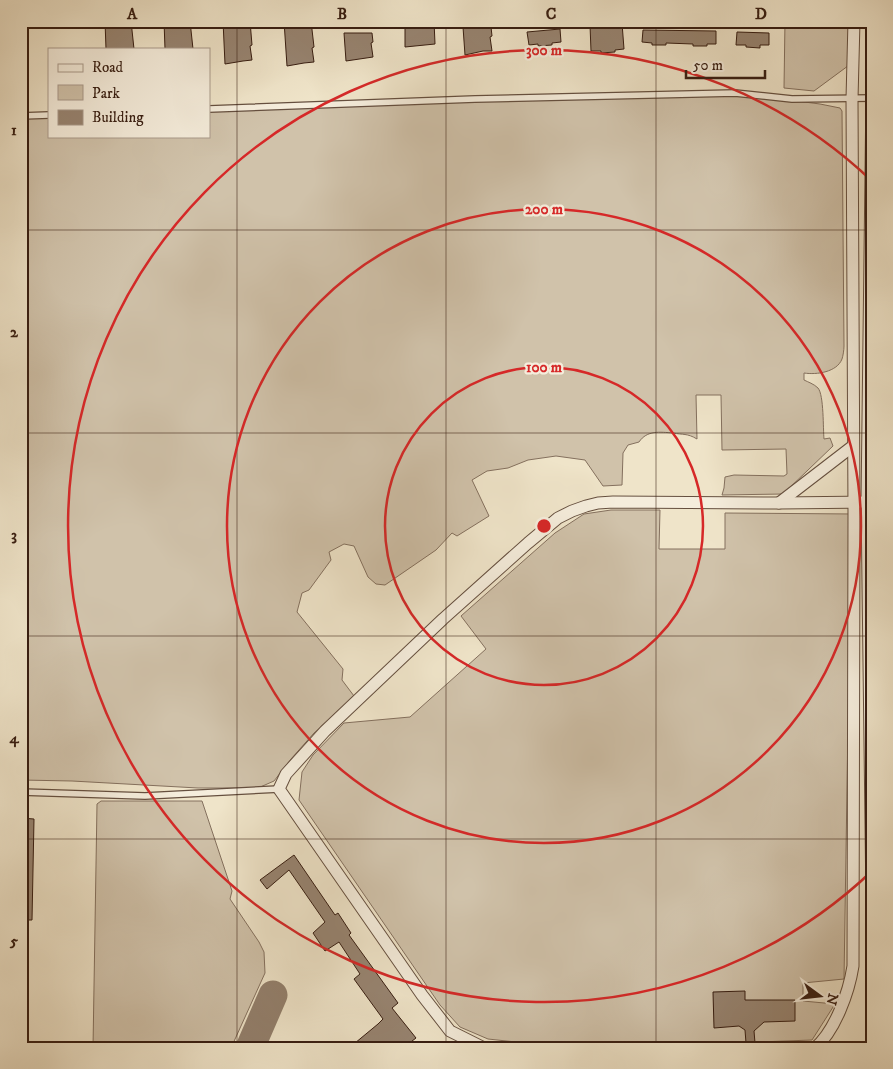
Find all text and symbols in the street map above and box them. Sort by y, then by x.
text: A [126,4,138,24]
text: B [337,4,347,24]
text: C [546,4,556,24]
text: D [755,4,767,24]
text: 300 m [526,41,563,60]
legend [48,48,210,138]
scale bar [686,48,764,80]
text: 50 m [693,56,723,75]
text: Road [92,58,124,77]
text: Park [92,84,121,103]
text: Building [92,108,144,127]
text: 1 [11,120,17,140]
text: 200 m [525,200,564,219]
text: 2 [10,322,19,342]
text: 100 m [526,358,563,377]
centre of rings [535,517,553,535]
text: 3 [11,525,17,545]
text: 4 [8,728,19,748]
text: 5 [9,931,18,951]
north arrow [796,972,846,1022]
text: N [821,991,842,1007]

